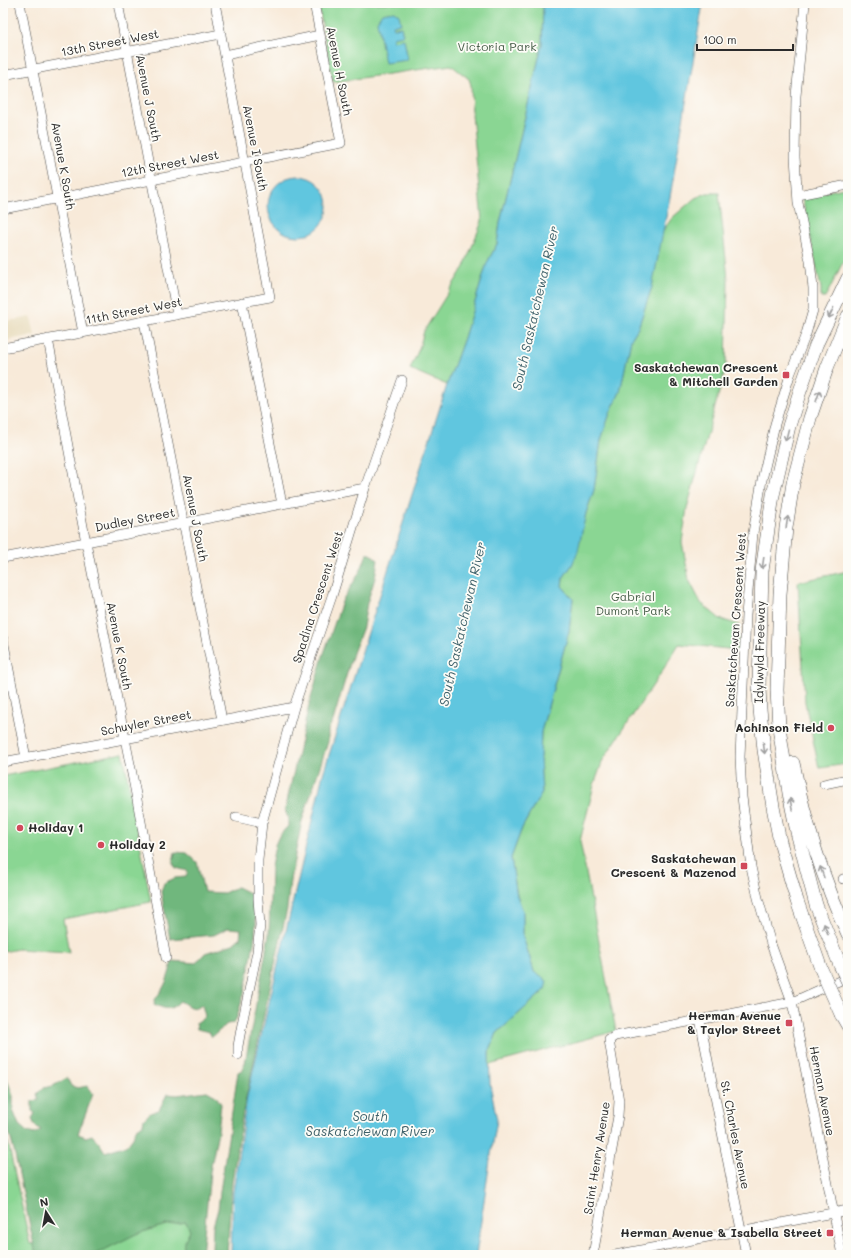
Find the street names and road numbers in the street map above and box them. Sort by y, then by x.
street label: 13th Street West [59,25,160,59]
street label: Avenue H South [324,25,356,117]
street label: Avenue J South [133,53,165,143]
street label: Avenue I South [240,104,272,192]
street label: Avenue K South [48,121,80,211]
street label: 12th Street West [120,146,220,180]
street label: 11th Street West [84,293,183,327]
street label: Avenue J South [180,473,212,563]
street label: Dudley Street [93,503,176,535]
street label: Spadina Crescent West [288,529,346,665]
street label: Saskatchewan Crescent West [721,532,749,708]
street label: Idylwyld Freeway [750,600,768,704]
street label: Avenue K South [104,601,136,691]
street label: Schuyler Street [99,705,192,739]
street label: Herman Avenue [806,1045,840,1137]
street label: St. Charles Avenue [718,1079,754,1190]
street label: Saint Henry Avenue [579,1100,613,1215]

